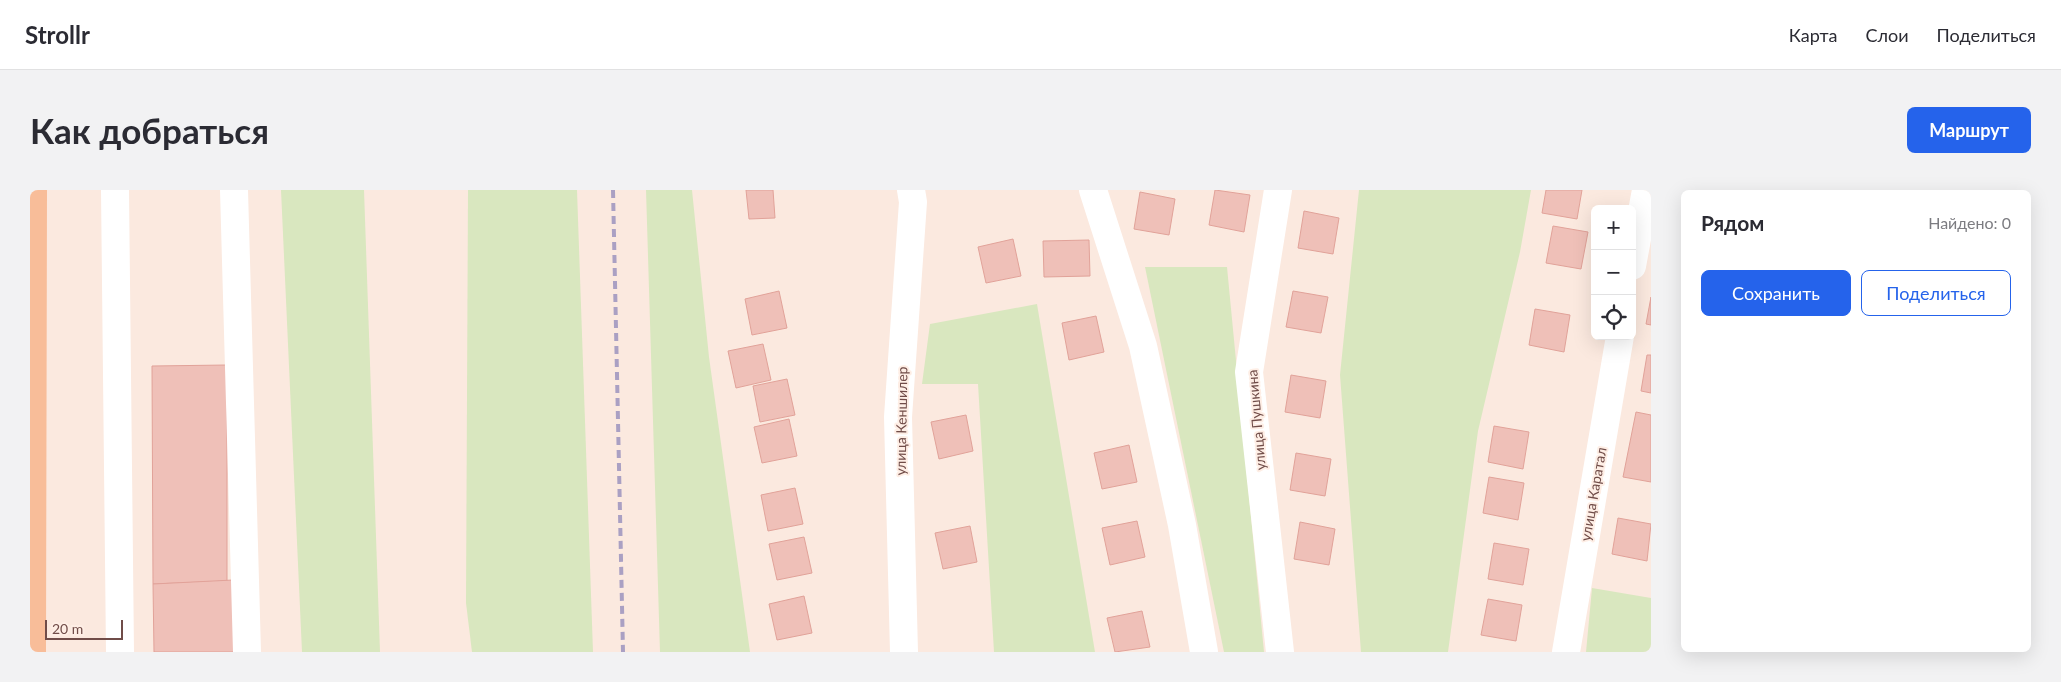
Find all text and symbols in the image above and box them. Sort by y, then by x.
text: Strollr [25,20,90,49]
text: Карта [1789,24,1837,46]
text: Слои [1865,24,1909,46]
text: Поделиться [1937,24,2036,46]
button: Маршрут [1907,107,2031,153]
text: Как добраться [30,109,269,151]
map controls [1591,205,1636,340]
button: + [1591,205,1636,250]
text: Рядом [1701,210,1764,235]
text: Найдено: 0 [1928,213,2011,232]
button: − [1591,250,1636,295]
button: Сохранить [1701,270,1851,316]
button: Поделиться [1861,270,2011,316]
button: locate [1591,295,1636,340]
street label: улица Кеншилер [892,366,910,476]
street label: улица Пушкина [1243,369,1269,471]
street label: улица Каратал [1576,446,1610,542]
scale bar [45,617,122,640]
text: 20 m [52,620,83,637]

